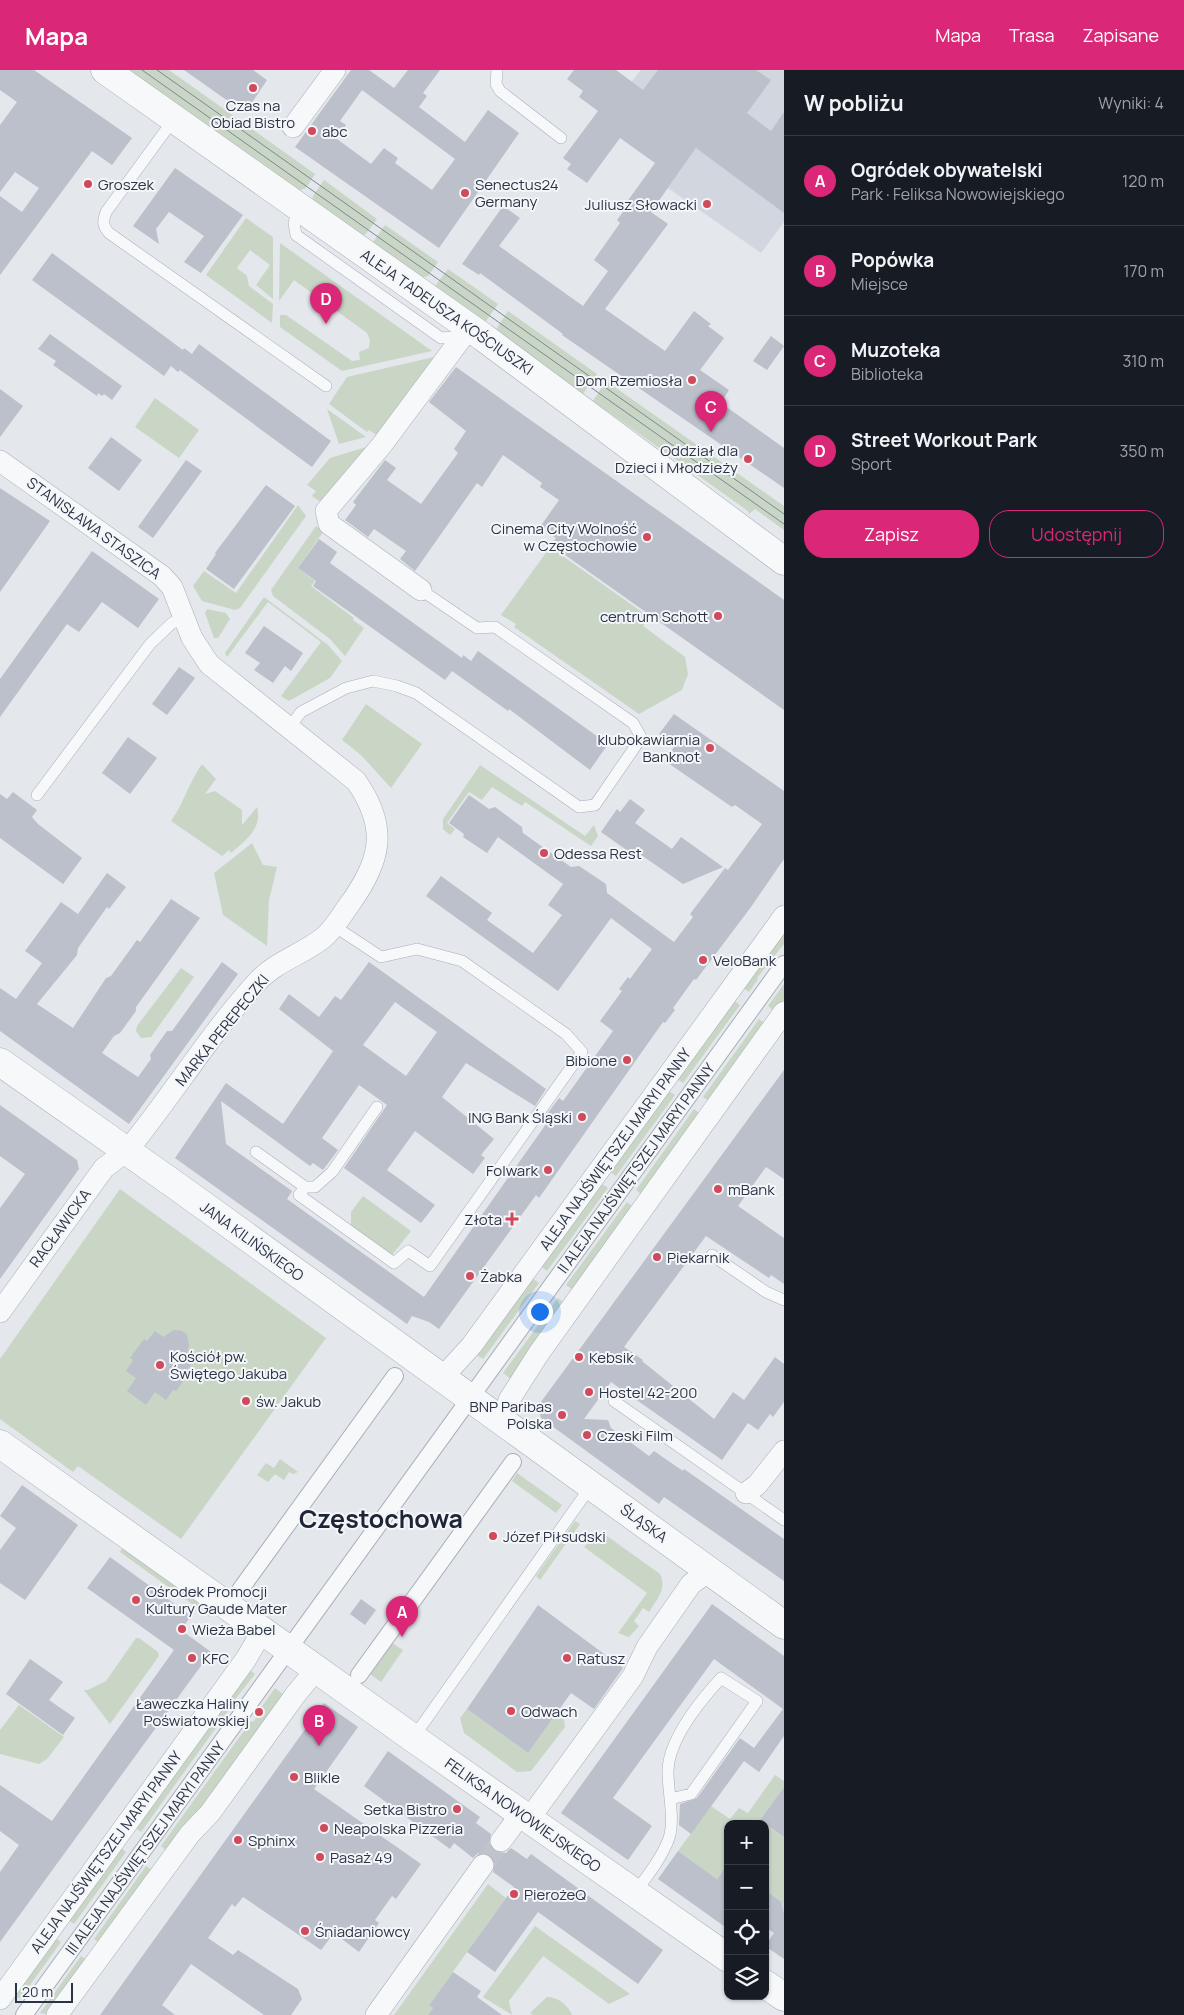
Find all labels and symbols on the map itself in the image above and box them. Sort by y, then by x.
marker: Czas na Obiad Bistro [247,82,259,94]
place label: Czas na Obiad Bistro [211,95,295,133]
place label: abc [322,121,348,142]
marker: abc [306,125,318,137]
place label: Groszek [98,174,155,195]
place label: Senectus24 Germany [475,174,559,212]
marker: Groszek [82,178,94,190]
marker: Senectus24 Germany [459,187,471,199]
place label: Juliusz Słowacki [585,194,697,215]
marker: Juliusz Słowacki [701,198,713,210]
street label: ALEJA TADEUSZA KOŚCIUSZKI [356,244,538,380]
pin: D [310,283,342,324]
place label: Dom Rzemiosła [575,370,682,391]
marker: Dom Rzemiosła [686,374,698,386]
pin: C [695,391,727,432]
place label: Oddział dla Dzieci i Młodzieży [615,440,738,478]
marker: Oddział dla Dzieci i Młodzieży [742,453,754,465]
street label: STANISŁAWA STASZICA [23,472,166,584]
place label: Cinema City Wolność w Częstochowie [491,518,637,556]
marker: Cinema City Wolność w Częstochowie [641,531,653,543]
place label: centrum Schott [600,606,708,627]
marker: centrum Schott [712,610,724,622]
place label: klubokawiarnia Banknot [597,729,700,767]
marker: klubokawiarnia Banknot [704,742,716,754]
place label: Odessa Rest [554,843,642,864]
marker: Odessa Rest [538,847,550,859]
place label: VeloBank [713,950,777,971]
marker: VeloBank [697,954,709,966]
street label: MARKA PEREPECZKI [170,970,274,1090]
street label: ALEJA NAJŚWIĘTSZEJ MARYI PANNY [534,1043,696,1254]
place label: Bibione [565,1050,617,1071]
marker: Bibione [621,1054,633,1066]
street label: II ALEJA NAJŚWIĘTSZEJ MARYI PANNY [552,1058,720,1278]
place label: ING Bank Śląski [468,1107,572,1128]
marker: ING Bank Śląski [576,1111,588,1123]
place label: Folwark [486,1160,539,1181]
marker: Folwark [542,1164,554,1176]
place label: mBank [728,1179,775,1200]
marker: mBank [712,1183,724,1195]
street label: RACŁAWICKA [24,1184,96,1272]
street label: JANA KILIŃSKIEGO [196,1196,308,1286]
place label: Złota [464,1209,502,1230]
marker: Złota [506,1213,518,1225]
place label: Piekarnik [667,1247,730,1268]
marker: Piekarnik [651,1251,663,1263]
place label: Żabka [480,1266,522,1287]
marker: Żabka [464,1270,476,1282]
your location [527,1299,553,1325]
place label: Kościół pw. Świętego Jakuba [170,1346,287,1384]
place label: Kebsik [589,1347,634,1368]
marker: Kebsik [573,1351,585,1363]
marker: Kościół pw. Świętego Jakuba [154,1359,166,1371]
place label: Hostel 42-200 [599,1382,697,1403]
marker: Hostel 42-200 [583,1386,595,1398]
place label: św. Jakub [256,1391,321,1412]
marker: św. Jakub [240,1395,252,1407]
place label: BNP Paribas Polska [469,1396,552,1434]
marker: BNP Paribas Polska [556,1409,568,1421]
place label: Czeski Film [597,1425,673,1446]
marker: Czeski Film [581,1429,593,1441]
street label: ŚLĄSKA [616,1499,672,1548]
district label: Częstochowa [299,1501,463,1536]
place label: Józef Piłsudski [503,1526,606,1547]
marker: Józef Piłsudski [487,1530,499,1542]
place label: Ośrodek Promocji Kultury Gaude Mater [146,1581,288,1619]
marker: Ośrodek Promocji Kultury Gaude Mater [130,1594,142,1606]
pin: A [386,1596,418,1637]
place label: Wieża Babel [192,1619,276,1640]
marker: Wieża Babel [176,1623,188,1635]
place label: KFC [202,1648,229,1669]
place label: Ratusz [577,1648,626,1669]
marker: KFC [186,1652,198,1664]
marker: Ratusz [561,1652,573,1664]
place label: Ławeczka Haliny Poświatowskiej [136,1693,249,1731]
place label: Odwach [521,1701,577,1722]
pin: B [303,1705,335,1746]
marker: Odwach [505,1705,517,1717]
marker: Ławeczka Haliny Poświatowskiej [253,1706,265,1718]
street label: III ALEJA NAJŚWIĘTSZEJ MARYI PANNY [62,1738,228,1958]
street label: ALEJA NAJŚWIĘTSZEJ MARYI PANNY [27,1747,185,1957]
street label: FELIKSA NOWOWIEJSKIEGO [441,1753,606,1877]
place label: Blikle [304,1767,340,1788]
marker: Blikle [288,1771,300,1783]
place label: Setka Bistro [363,1799,447,1820]
marker: Setka Bistro [451,1803,463,1815]
place label: Neapolska Pizzeria [334,1818,463,1839]
marker: Neapolska Pizzeria [318,1822,330,1834]
place label: Sphinx [248,1830,295,1851]
marker: Sphinx [232,1834,244,1846]
place label: Pasaż 49 [330,1847,392,1868]
marker: Pasaż 49 [314,1851,326,1863]
place label: PierożeQ [524,1884,586,1905]
marker: PierożeQ [508,1888,520,1900]
place label: Śniadaniowcy [315,1921,410,1942]
marker: Śniadaniowcy [299,1925,311,1937]
scale bar [15,1980,72,2003]

